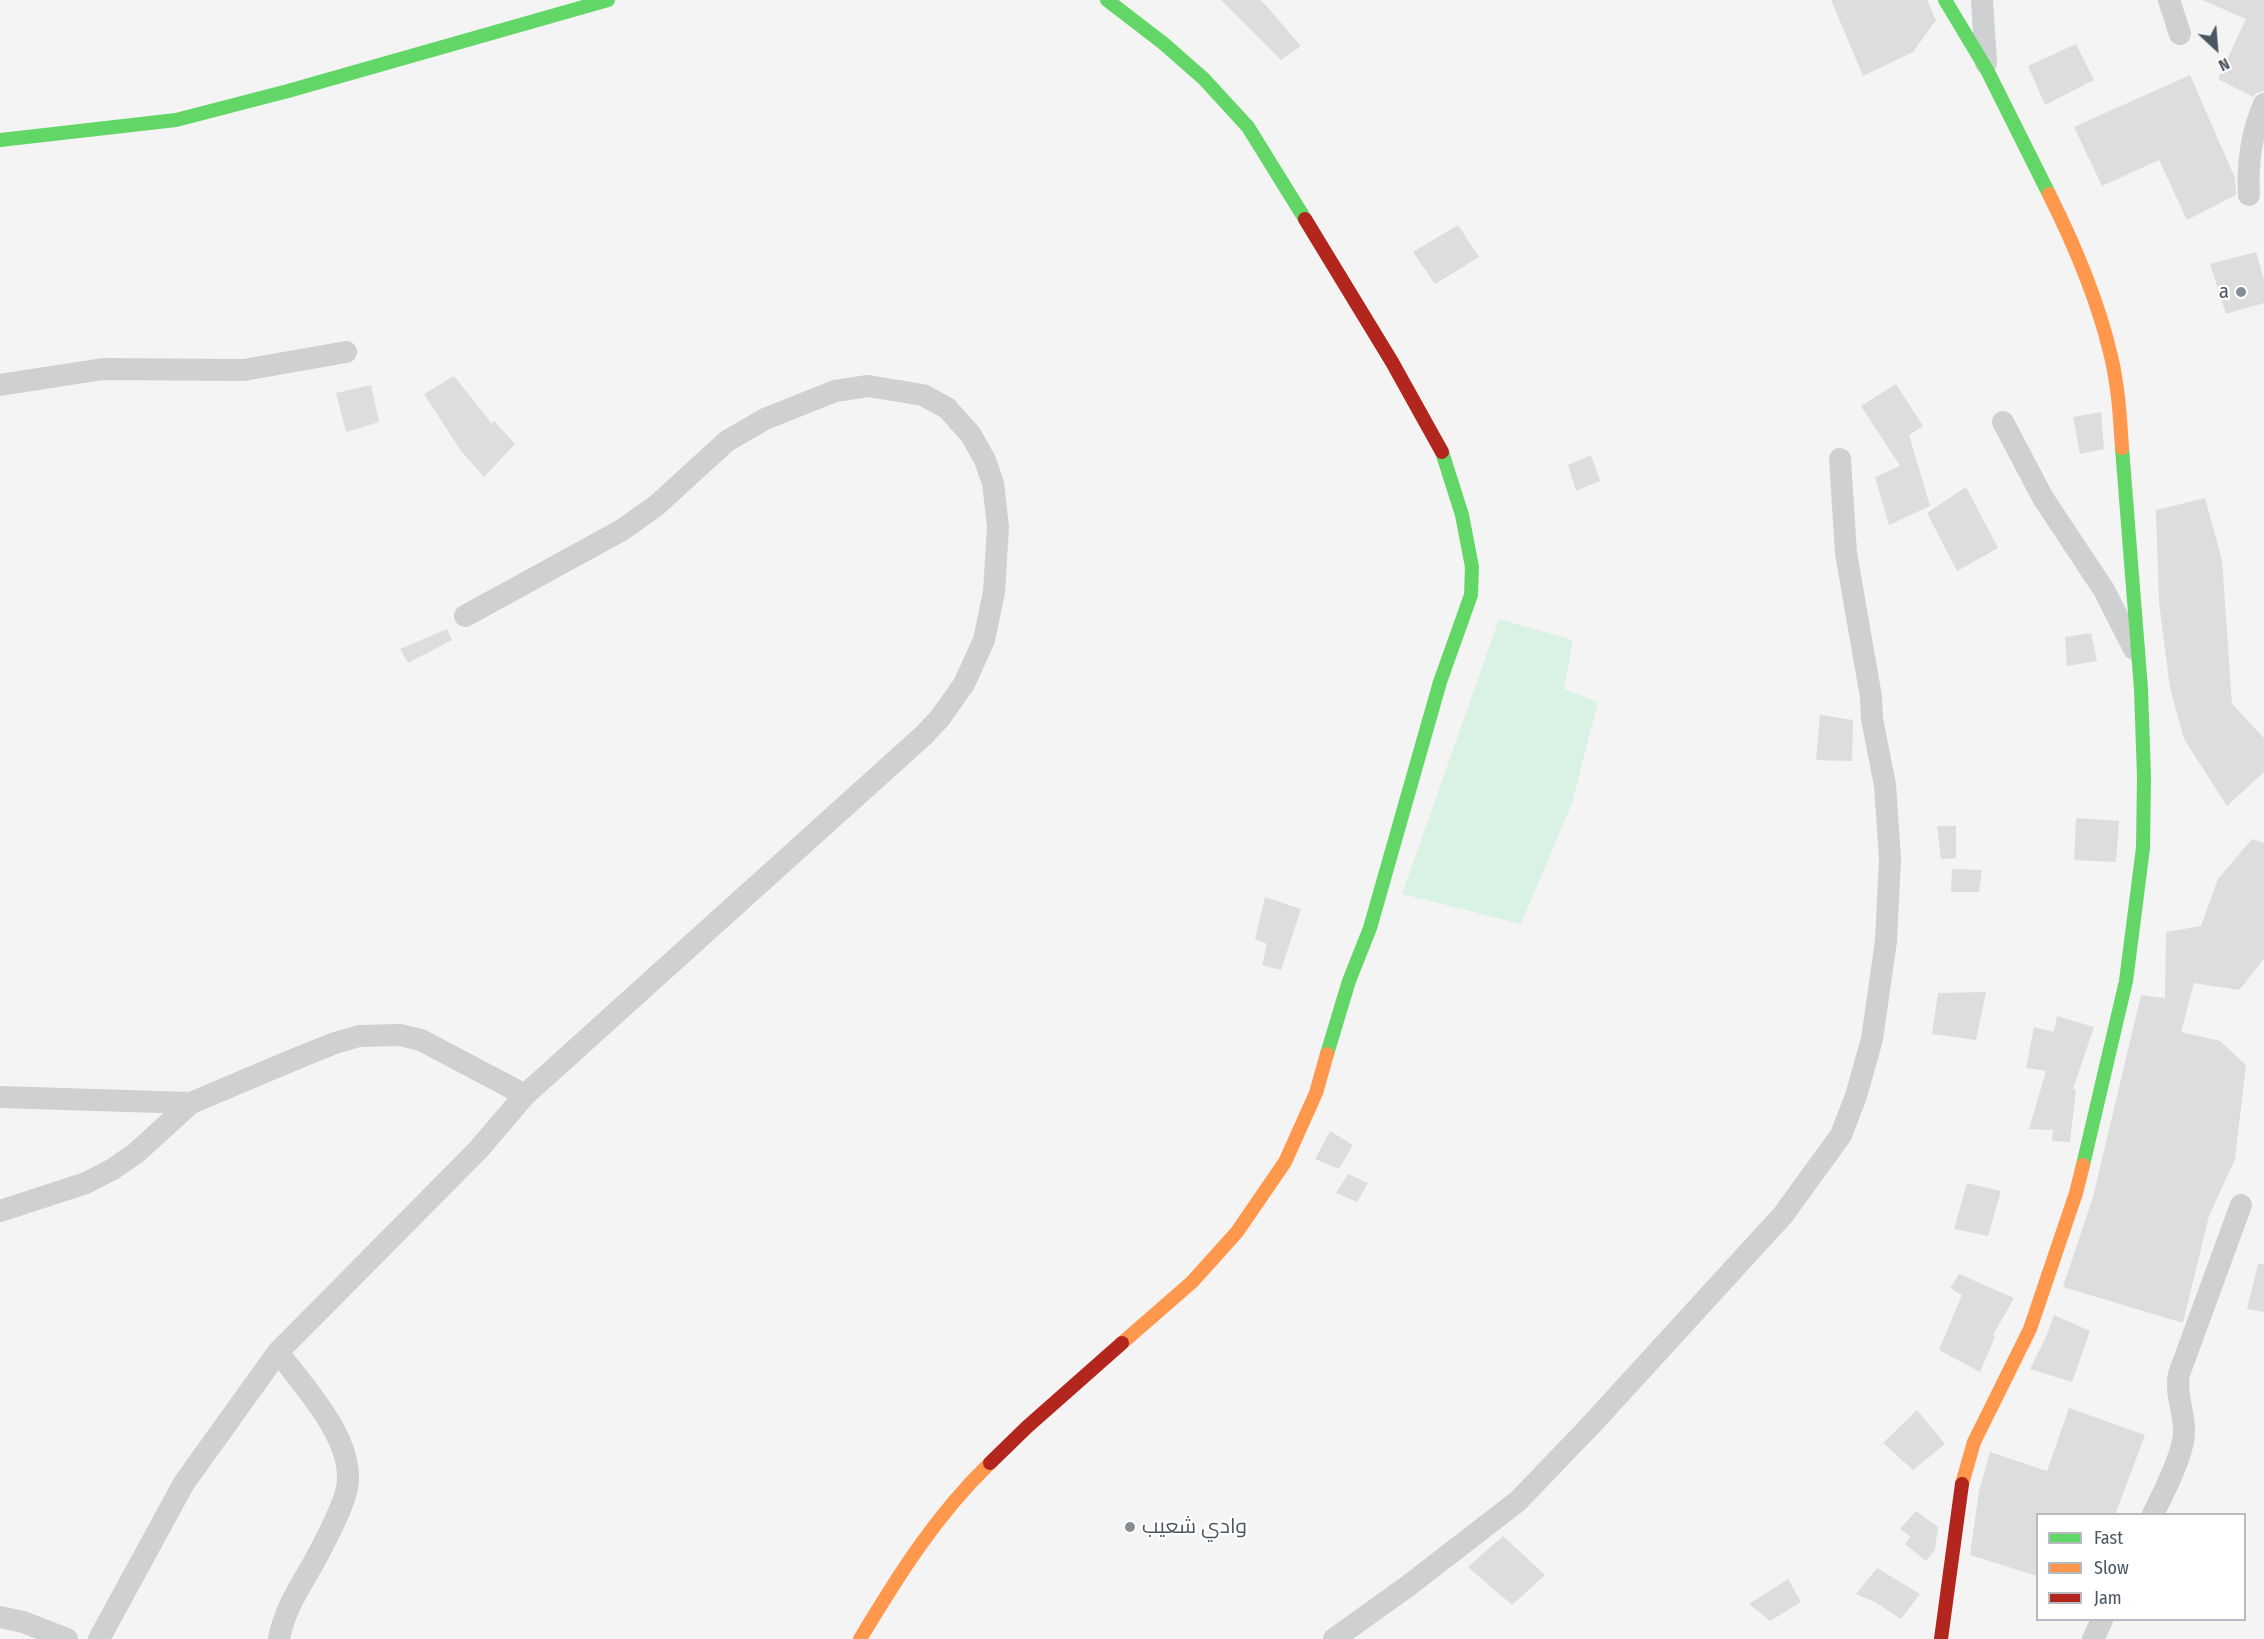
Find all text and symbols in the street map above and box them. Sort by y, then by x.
north arrow [2186,18,2246,78]
text: N [2216,54,2233,75]
place label: a [2219,279,2229,305]
marker: a [2234,285,2248,299]
legend [2036,1513,2246,1621]
place label: وادي شعيب [1142,1514,1247,1540]
marker: وادي شعيب [1123,1520,1137,1534]
text: Fast [2094,1527,2123,1549]
text: Slow [2094,1557,2129,1579]
text: Jam [2094,1587,2122,1609]

